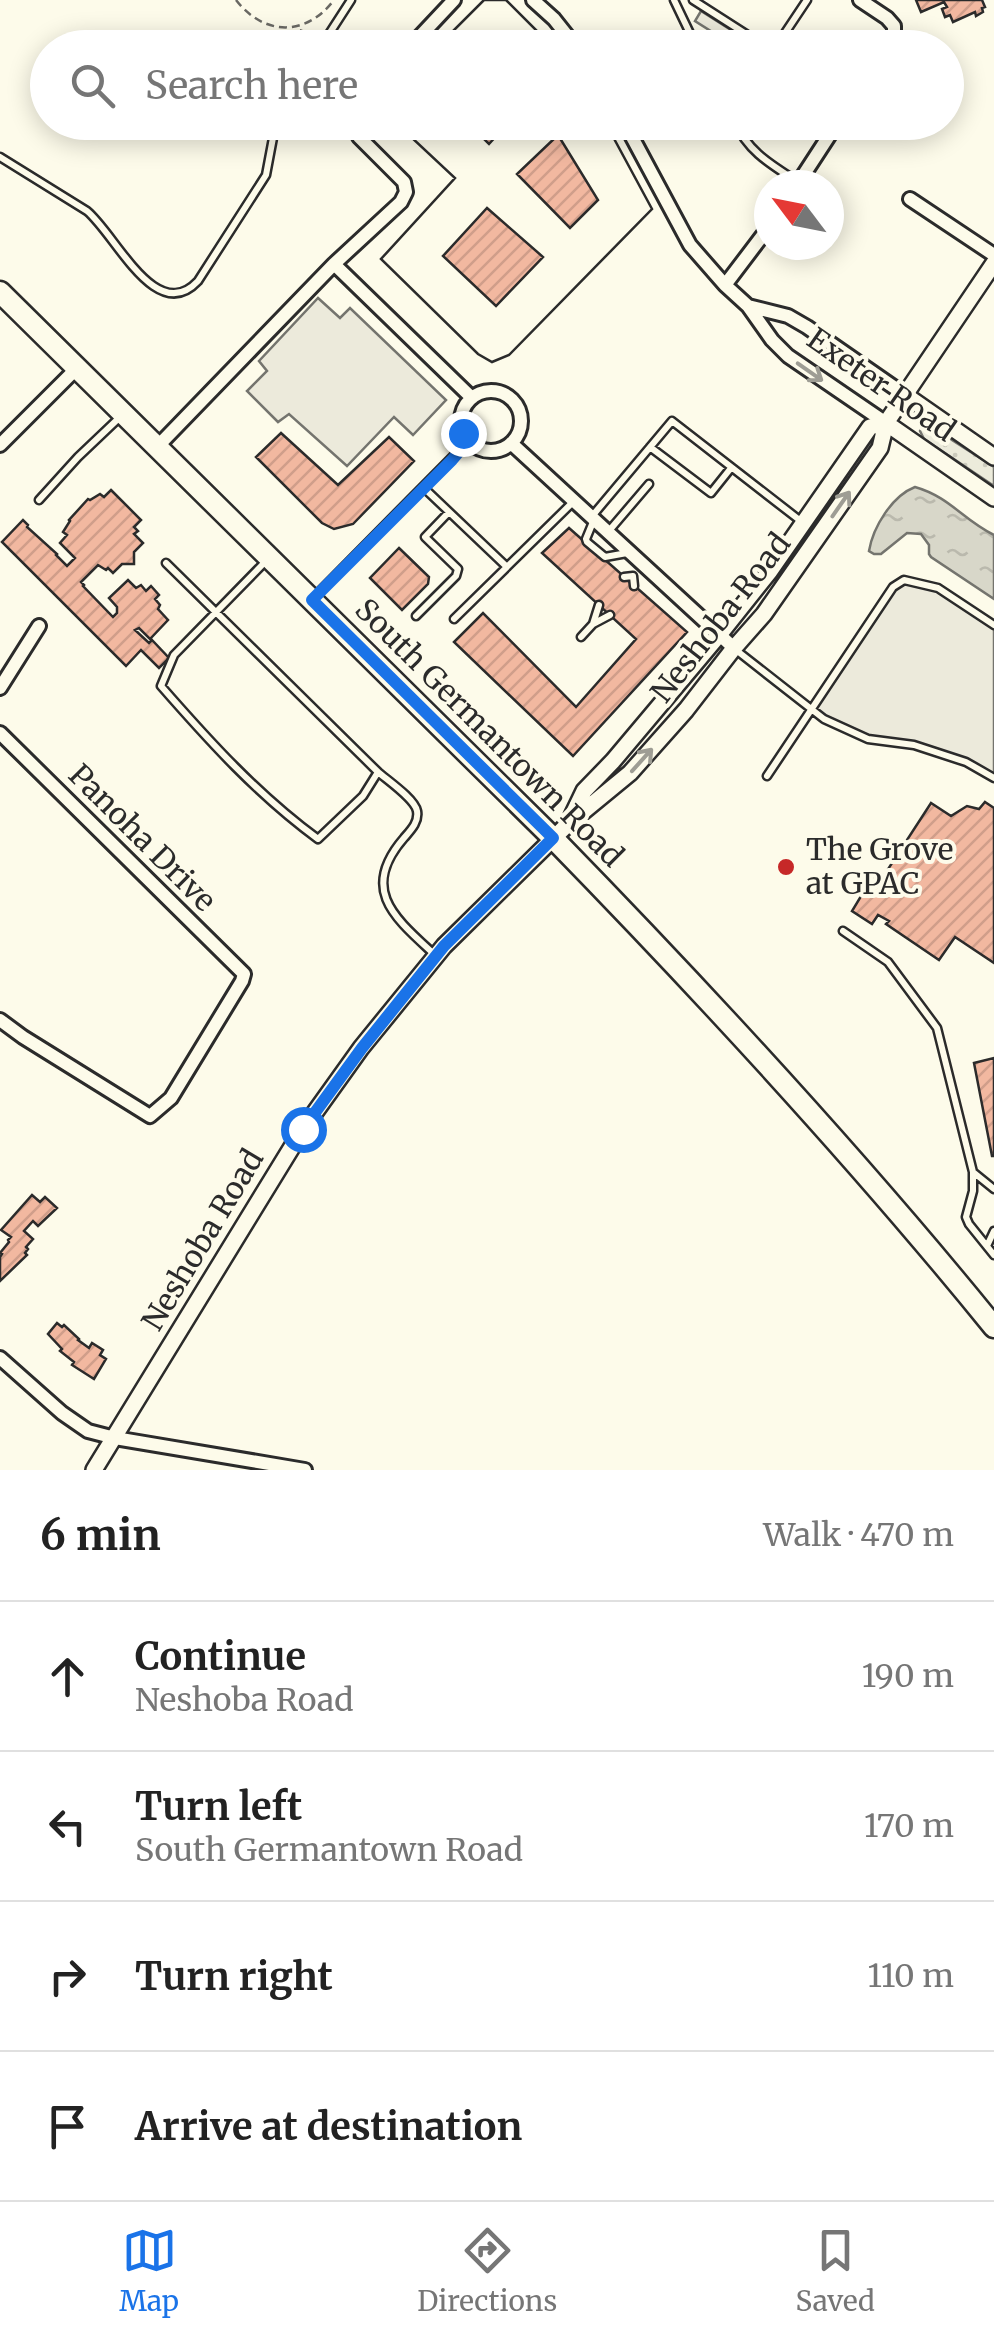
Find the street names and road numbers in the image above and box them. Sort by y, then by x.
street label: Exeter Road [800,319,963,449]
street label: Neshoba Road [642,525,798,710]
street label: South Germantown Road [348,590,632,874]
street label: Panoha Drive [61,756,224,919]
street label: Neshoba Road [133,1142,271,1337]

